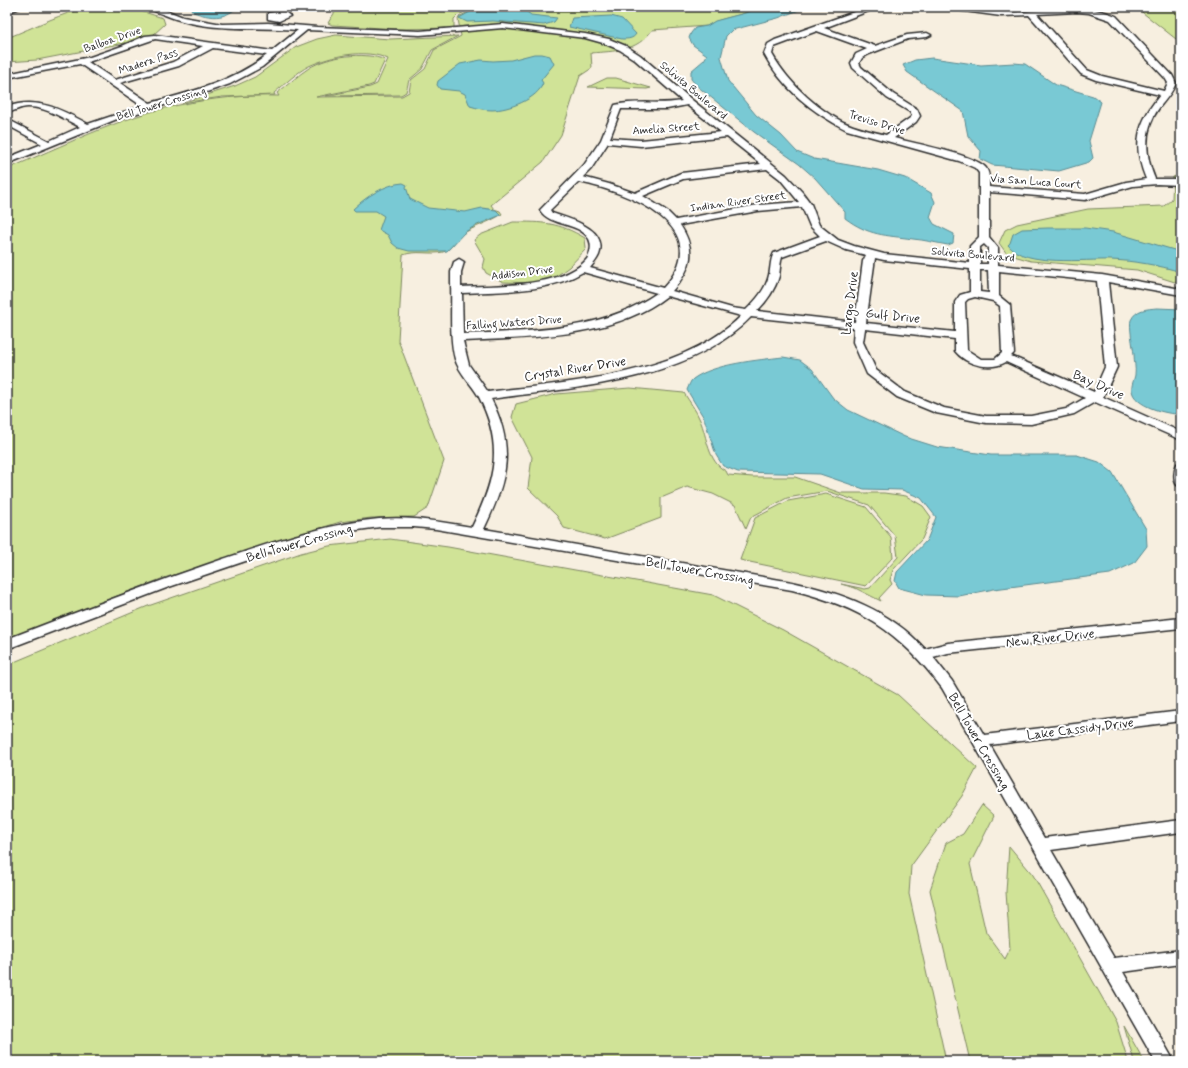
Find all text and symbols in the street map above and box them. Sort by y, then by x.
street label: Balboa Drive [82,24,143,56]
street label: Madera Pass [117,46,180,78]
street label: Solivita Boulevard [657,59,730,123]
street label: Bell Tower Crossing [115,84,208,124]
street label: Treviso Drive [847,108,907,138]
street label: Amelia Street [632,120,701,138]
street label: Via San Luca Court [990,172,1083,192]
street label: Indian River Street [689,188,787,216]
street label: Solivita Boulevard [931,244,1015,266]
street label: Addison Drive [490,262,554,284]
street label: Largo Drive [838,270,864,336]
street label: Gulf Drive [865,305,921,328]
street label: Falling Waters Drive [466,313,562,335]
street label: Crystal River Drive [523,353,628,386]
street label: Bay Drive [1070,366,1127,404]
street label: Bell Tower Crossing [244,520,354,567]
street label: Bell Tower Crossing [644,554,755,589]
street label: New River Drive [1005,625,1095,652]
street label: Bell Tower Crossing [944,690,1013,793]
street label: Lake Cassidy Drive [1026,714,1135,744]

